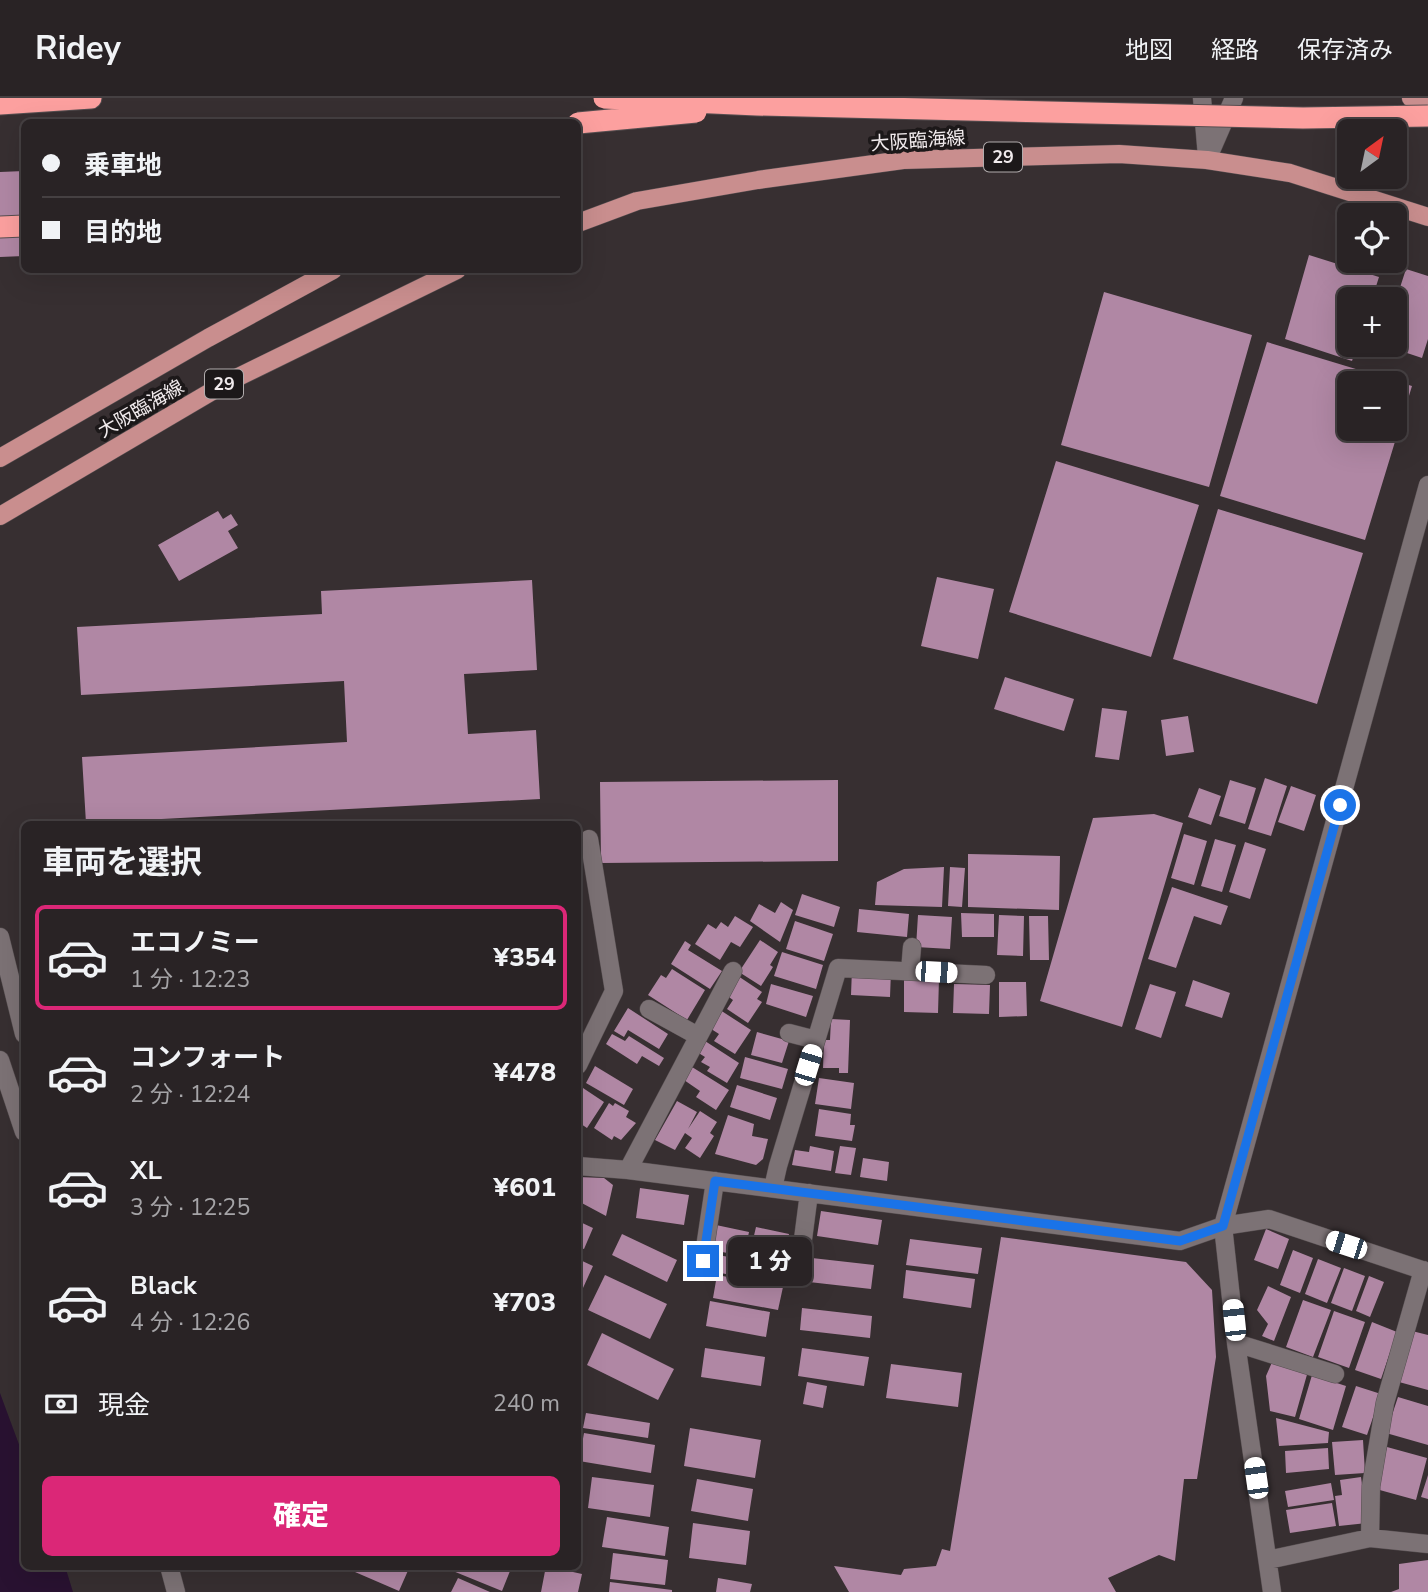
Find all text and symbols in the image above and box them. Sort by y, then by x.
text: Ridey [35,26,121,71]
text: 地図 [1125,34,1173,66]
text: 経路 [1211,34,1259,66]
text: 保存済み [1297,34,1393,66]
north arrow [1337,119,1407,189]
map controls [1337,119,1407,441]
street label: 大阪臨海線 [870,125,966,157]
road number: 29 [984,142,1022,172]
text: 乗車地 [84,148,162,183]
button: locate [1337,203,1407,273]
text: 目的地 [84,215,162,250]
button: + [1337,287,1407,357]
road number: 29 [205,370,243,398]
button: − [1337,371,1407,441]
street label: 大阪臨海線 [93,374,189,444]
route start [1324,789,1356,821]
text: 車両を選択 [42,841,202,884]
text: エコノミー [130,925,260,960]
icon: car [46,926,109,989]
text: ¥354 [494,940,556,975]
car [915,960,958,984]
text: 1 分 · 12:23 [130,964,250,995]
text: コンフォート [130,1040,285,1075]
icon: car [46,1041,109,1104]
car [792,1042,825,1088]
text: ¥478 [494,1055,556,1090]
text: 2 分 · 12:24 [130,1079,250,1110]
text: XL [130,1153,162,1188]
icon: car [46,1156,109,1219]
text: ¥601 [494,1170,556,1205]
text: 3 分 · 12:25 [130,1192,250,1223]
car [1323,1229,1370,1261]
callout: 1 分 [728,1236,812,1286]
route end [687,1245,719,1277]
text: 1 分 [748,1246,792,1277]
text: Black [130,1268,197,1303]
icon: car [46,1271,109,1334]
text: ¥703 [494,1285,556,1320]
car [1222,1298,1247,1342]
text: 4 分 · 12:26 [130,1307,250,1338]
icon: cash [42,1385,80,1423]
text: 現金 [98,1388,150,1423]
text: 240 m [493,1388,560,1419]
car [1243,1456,1270,1500]
button: 確定 [42,1476,560,1556]

